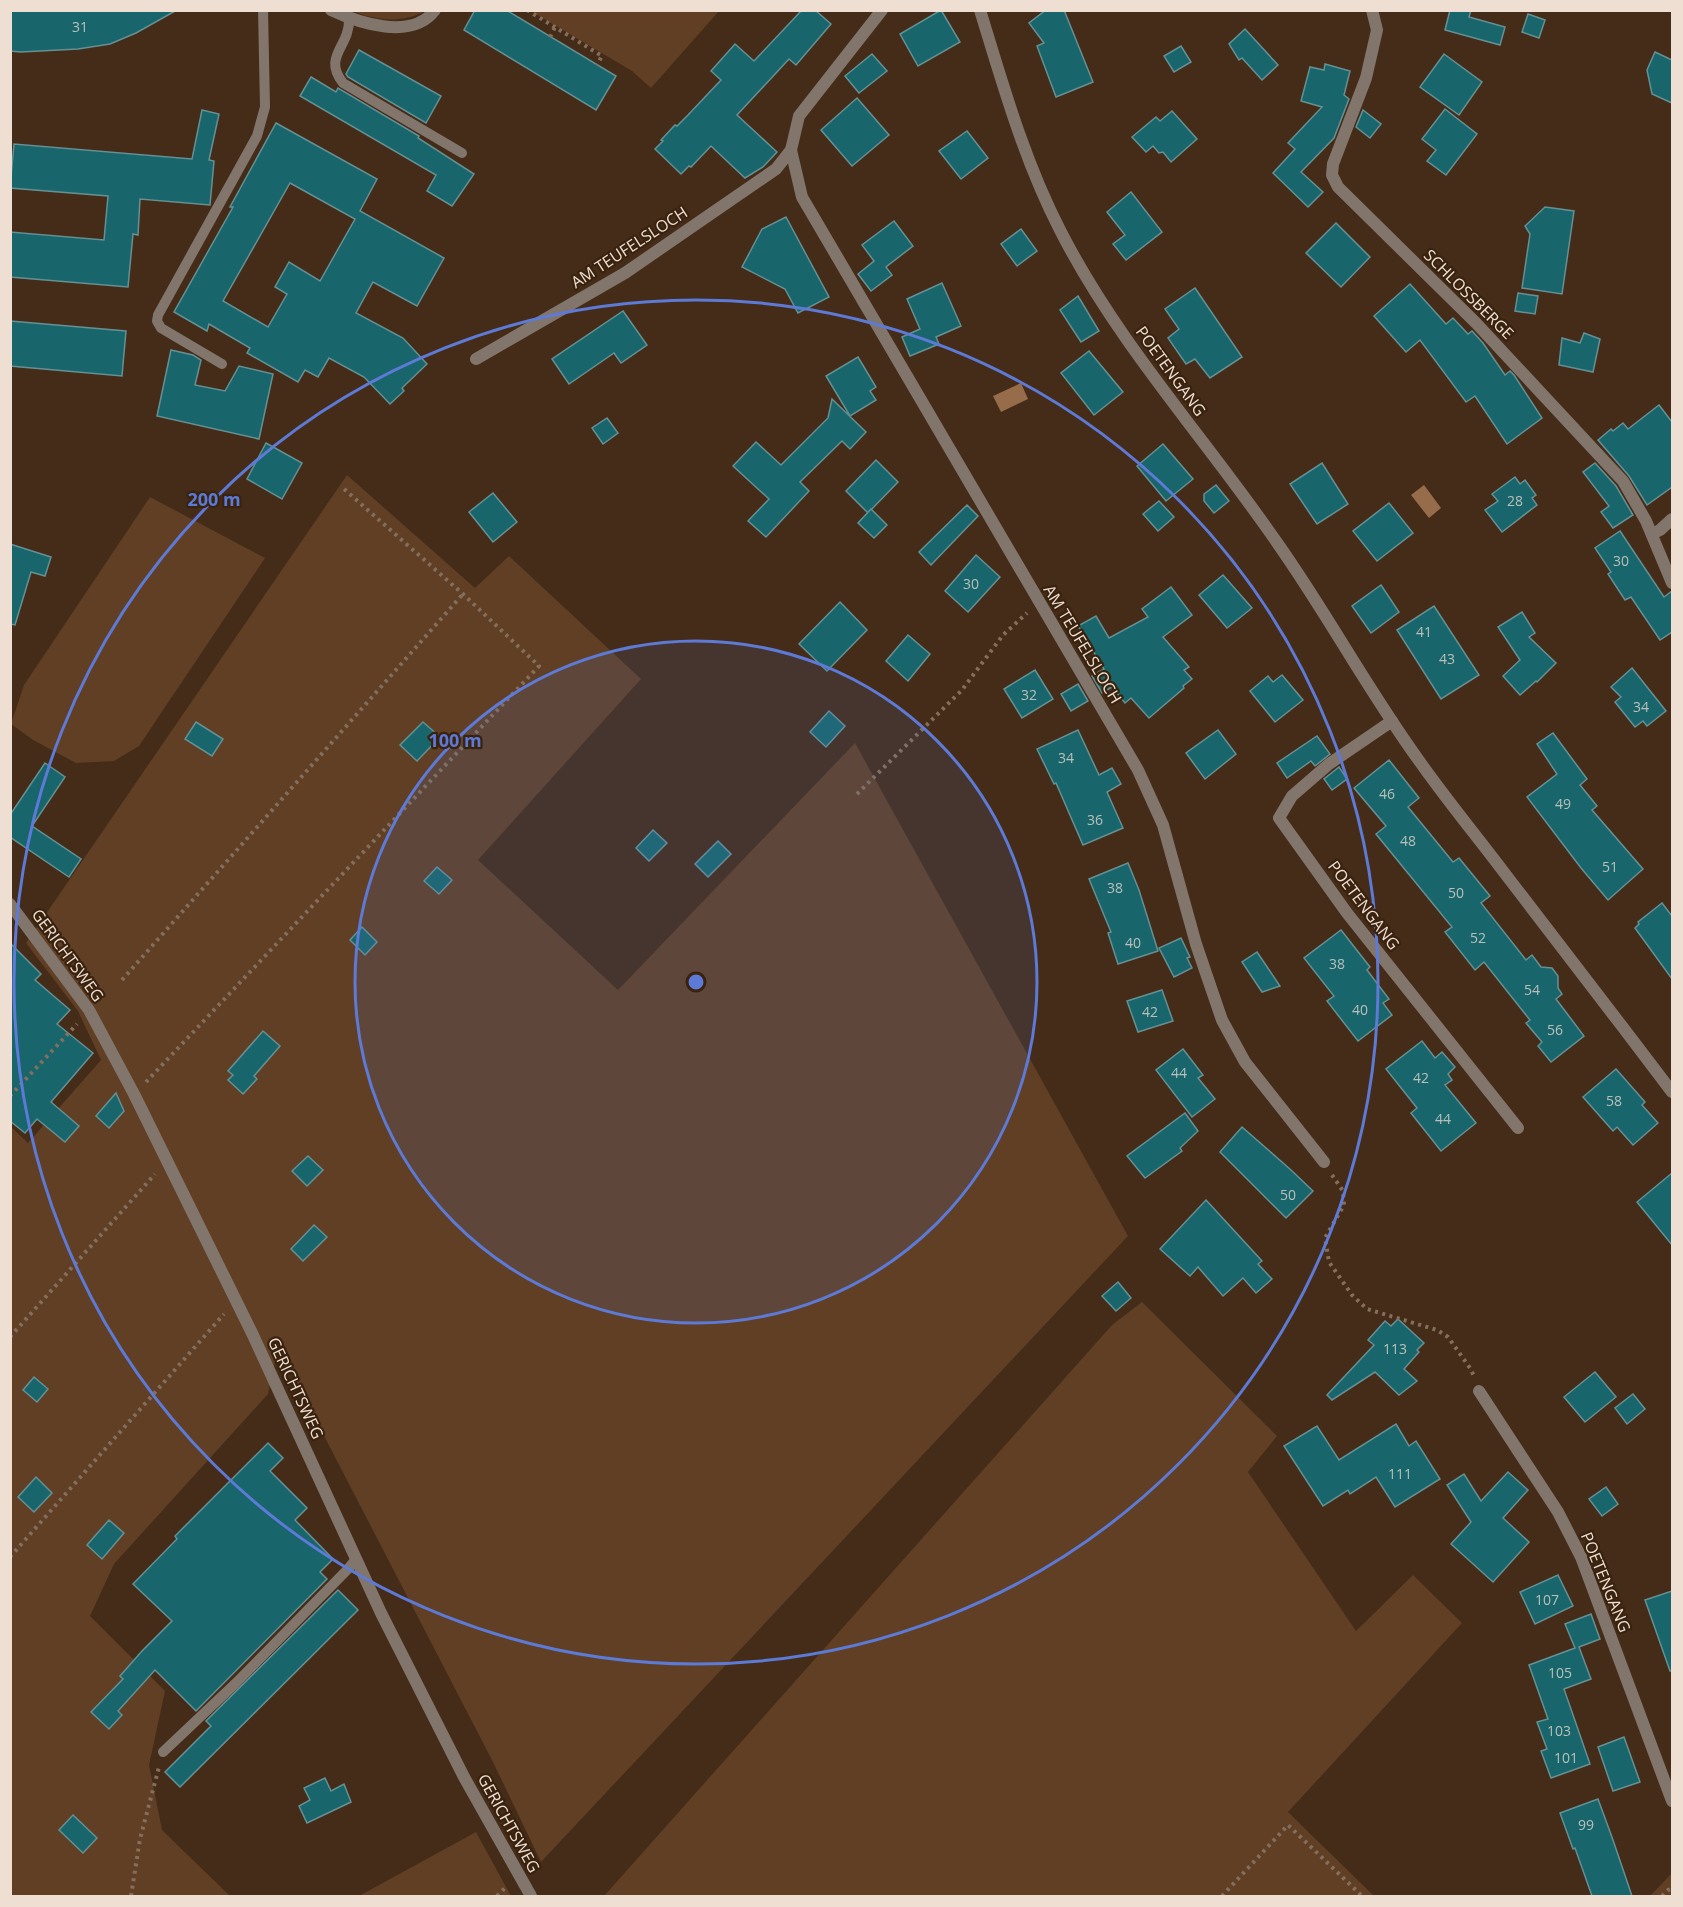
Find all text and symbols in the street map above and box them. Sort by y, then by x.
house number: 31 [72,17,88,36]
street label: AM TEUFELSLOCH [566,201,692,293]
street label: SCHLOSSBERGE [1419,244,1519,344]
street label: POETENGANG [1131,322,1211,420]
text: 200 m [187,487,241,511]
house number: 28 [1507,491,1523,510]
house number: 30 [1613,551,1629,570]
house number: 30 [963,574,979,593]
street label: AM TEUFELSLOCH [1039,580,1127,708]
house number: 41 [1416,622,1432,641]
house number: 43 [1439,649,1455,668]
house number: 32 [1021,685,1037,704]
house number: 34 [1633,697,1649,716]
text: 100 m [428,728,482,752]
house number: 34 [1058,748,1074,767]
house number: 46 [1379,784,1395,803]
house number: 49 [1555,794,1571,813]
house number: 36 [1087,810,1103,829]
house number: 48 [1400,831,1416,850]
street label: POETENGANG [1323,856,1405,954]
house number: 51 [1602,857,1618,876]
house number: 38 [1107,878,1123,897]
house number: 50 [1448,883,1464,902]
street label: GERICHTSWEG [27,904,109,1006]
house number: 52 [1470,928,1486,947]
house number: 40 [1125,933,1141,952]
house number: 38 [1329,954,1345,973]
centre of rings [686,972,706,992]
house number: 54 [1524,980,1540,999]
house number: 40 [1352,1000,1368,1019]
house number: 42 [1142,1002,1158,1021]
house number: 56 [1547,1020,1563,1039]
house number: 44 [1171,1063,1187,1082]
house number: 42 [1413,1068,1429,1087]
house number: 58 [1606,1091,1622,1110]
house number: 44 [1435,1109,1451,1128]
house number: 50 [1280,1185,1296,1204]
street label: GERICHTSWEG [263,1334,329,1442]
house number: 113 [1383,1339,1407,1358]
house number: 111 [1388,1464,1412,1483]
street label: POETENGANG [1576,1529,1636,1635]
house number: 107 [1535,1590,1559,1609]
house number: 105 [1548,1663,1572,1682]
house number: 103 [1547,1721,1571,1740]
house number: 101 [1554,1748,1578,1767]
street label: GERICHTSWEG [473,1770,545,1876]
house number: 99 [1578,1815,1594,1834]

